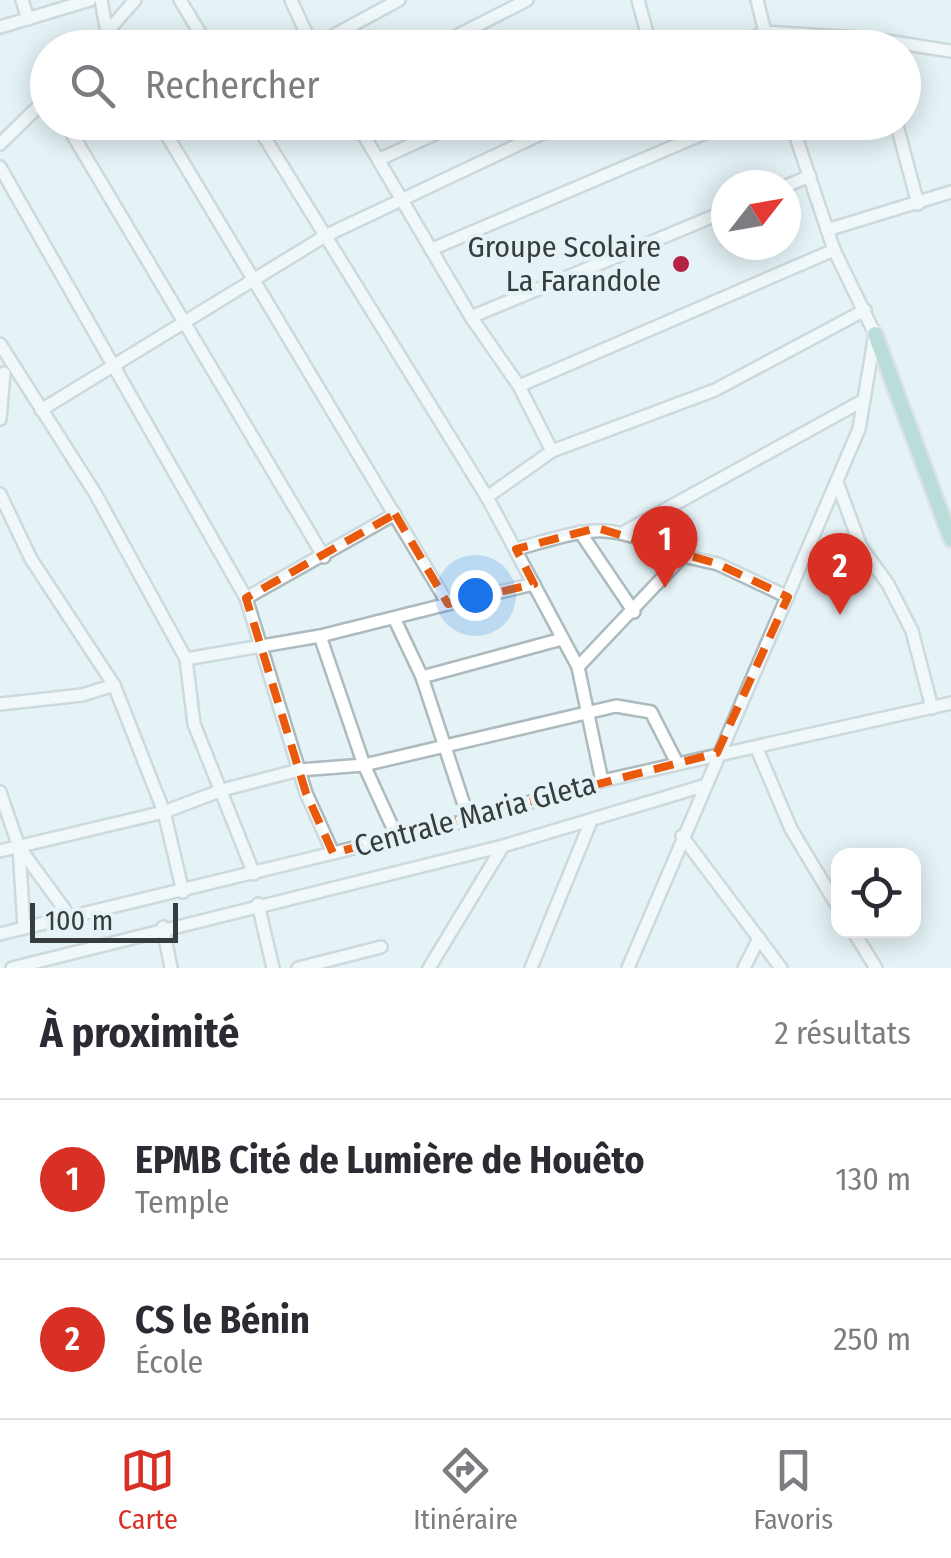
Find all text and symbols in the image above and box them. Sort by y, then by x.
search box [30,30,921,140]
icon: search [65,58,120,113]
text: Rechercher [145,62,320,108]
north arrow [711,170,801,260]
place label: Groupe Scolaire La Farandole [467,229,661,299]
marker: Groupe Scolaire La Farandole [670,253,692,275]
pin: 1 [632,506,698,588]
pin: 2 [808,532,872,615]
your location [450,570,501,621]
street label: Centrale Maria Gleta [350,765,600,865]
map controls [831,848,921,938]
button: locate [831,848,921,938]
scale bar [30,898,178,943]
text: 100 m [45,904,113,937]
text: À proximité [40,1008,239,1058]
text: 2 résultats [774,1014,911,1052]
text: EPMB Cité de Lumière de Houêto [135,1137,645,1183]
text: 1 [66,1160,79,1198]
text: 130 m [835,1160,911,1198]
text: Temple [135,1183,230,1221]
text: CS le Bénin [135,1297,310,1343]
text: 2 [65,1320,80,1358]
text: 250 m [833,1320,911,1358]
text: École [135,1343,203,1381]
tab: Carte [118,1443,178,1536]
tab: Itinéraire [413,1443,518,1536]
tab: Favoris [753,1443,833,1536]

